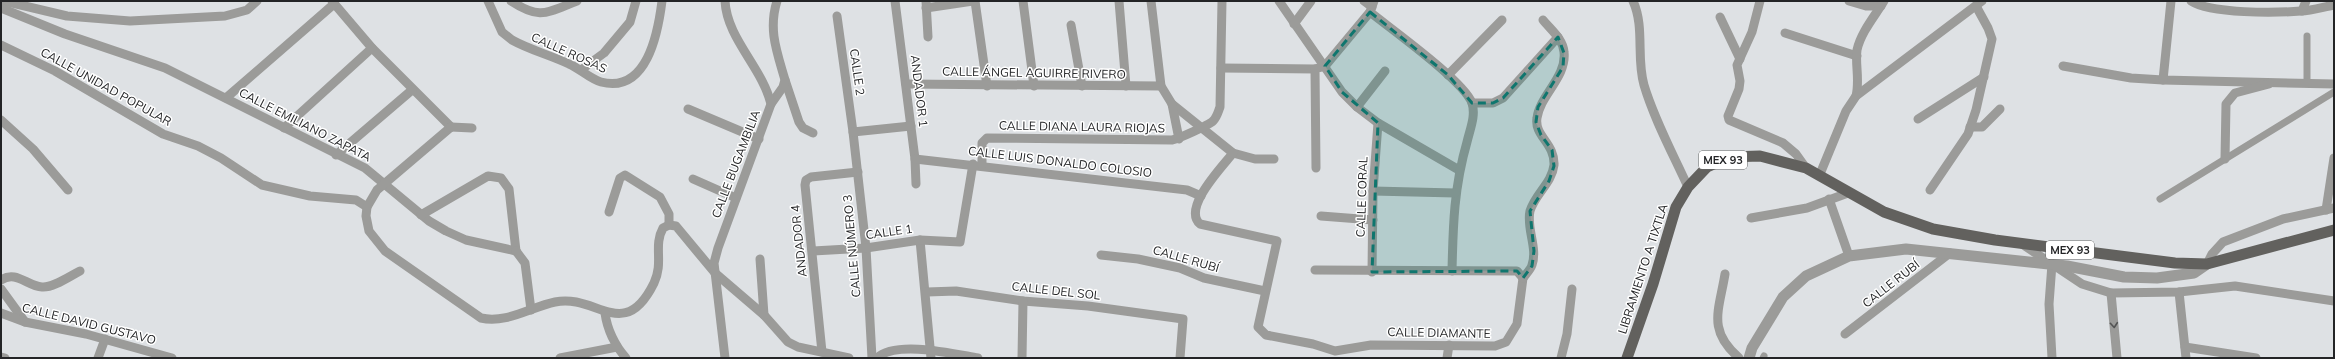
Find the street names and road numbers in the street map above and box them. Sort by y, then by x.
street label: CALLE ROSAS [529,29,609,76]
street label: CALLE UNIDAD POPULAR [38,44,174,129]
street label: CALLE 2 [847,47,868,96]
street label: ANDADOR 1 [908,54,931,128]
street label: CALLE ÁNGEL AGUIRRE RIVERO [942,63,1126,82]
street label: CALLE EMILIANO ZAPATA [237,85,374,165]
street label: CALLE BUGAMBILIA [708,107,763,220]
street label: CALLE DIANA LAURA RIOJAS [999,118,1165,135]
street label: CALLE LUIS DONALDO COLOSIO [967,143,1153,180]
road number: MEX 93 [1699,151,1747,169]
street label: CALLE CORAL [1353,156,1370,238]
street label: CALLE NÚMERO 3 [840,194,863,298]
street label: LIBRAMIENTO A TIXTLA [1614,202,1671,336]
street label: ANDADOR 4 [787,204,810,278]
street label: CALLE 1 [864,221,913,242]
road number: MEX 93 [2046,241,2094,259]
street label: CALLE RUBÍ [1151,242,1222,275]
street label: CALLE RUBÍ [1859,256,1923,311]
street label: CALLE DEL SOL [1011,278,1102,303]
street label: CALLE DAVID GUSTAVO [21,300,158,347]
street label: CALLE DIAMANTE [1387,324,1491,341]

